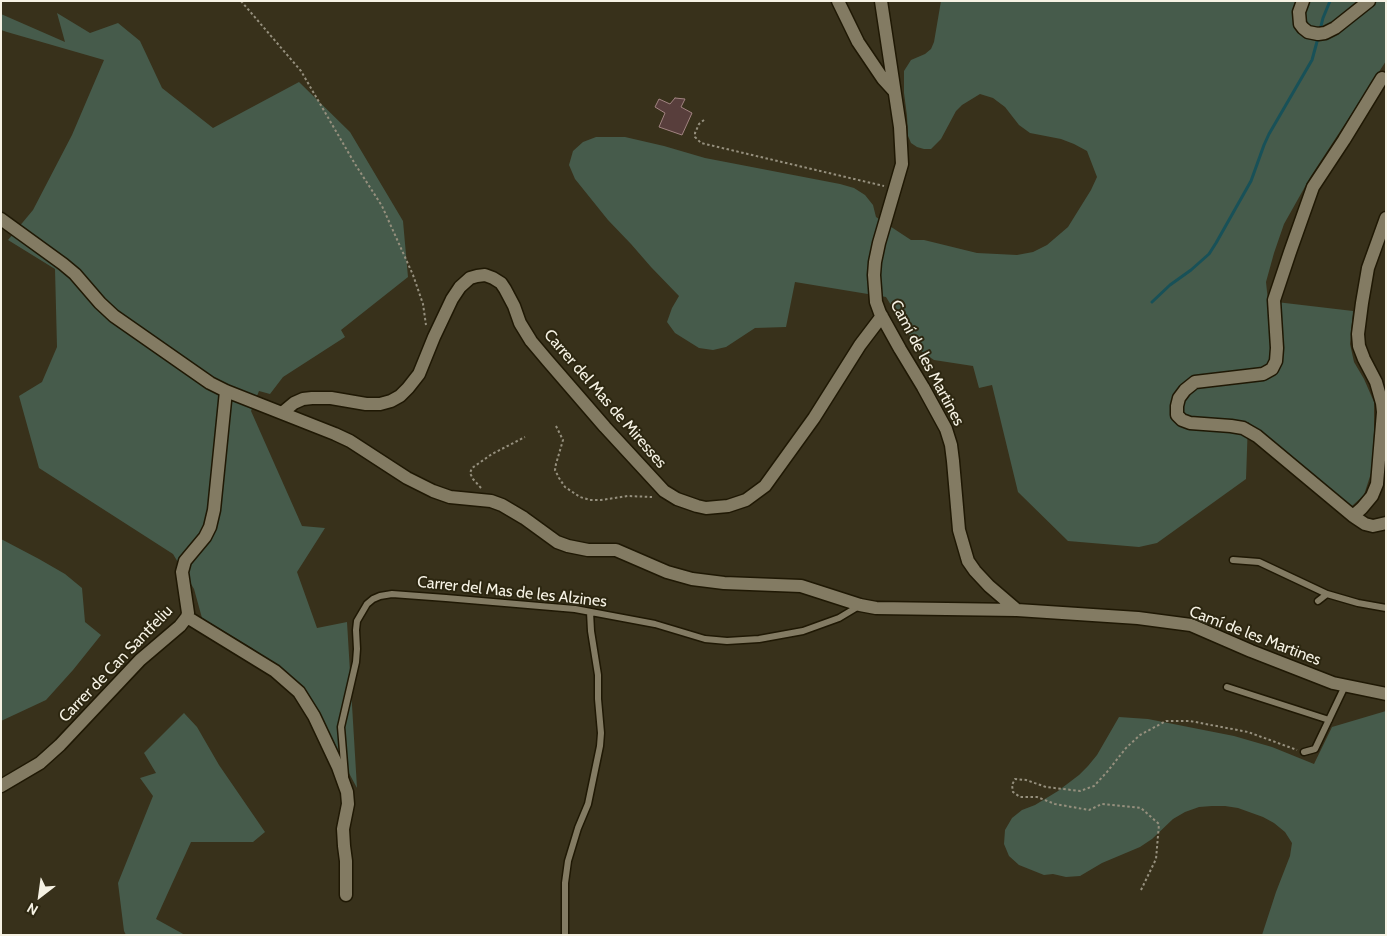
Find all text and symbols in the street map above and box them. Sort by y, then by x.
street label: Camí de les Martines [886,297,968,429]
street label: Carrer del Mas de Miresses [540,326,670,472]
street label: Carrer del Mas de les Alzines [416,572,608,612]
street label: Carrer de Can Santfeliu [55,602,177,726]
street label: Camí de les Martines [1186,602,1324,670]
north arrow [15,871,65,921]
text: N [24,899,41,919]

